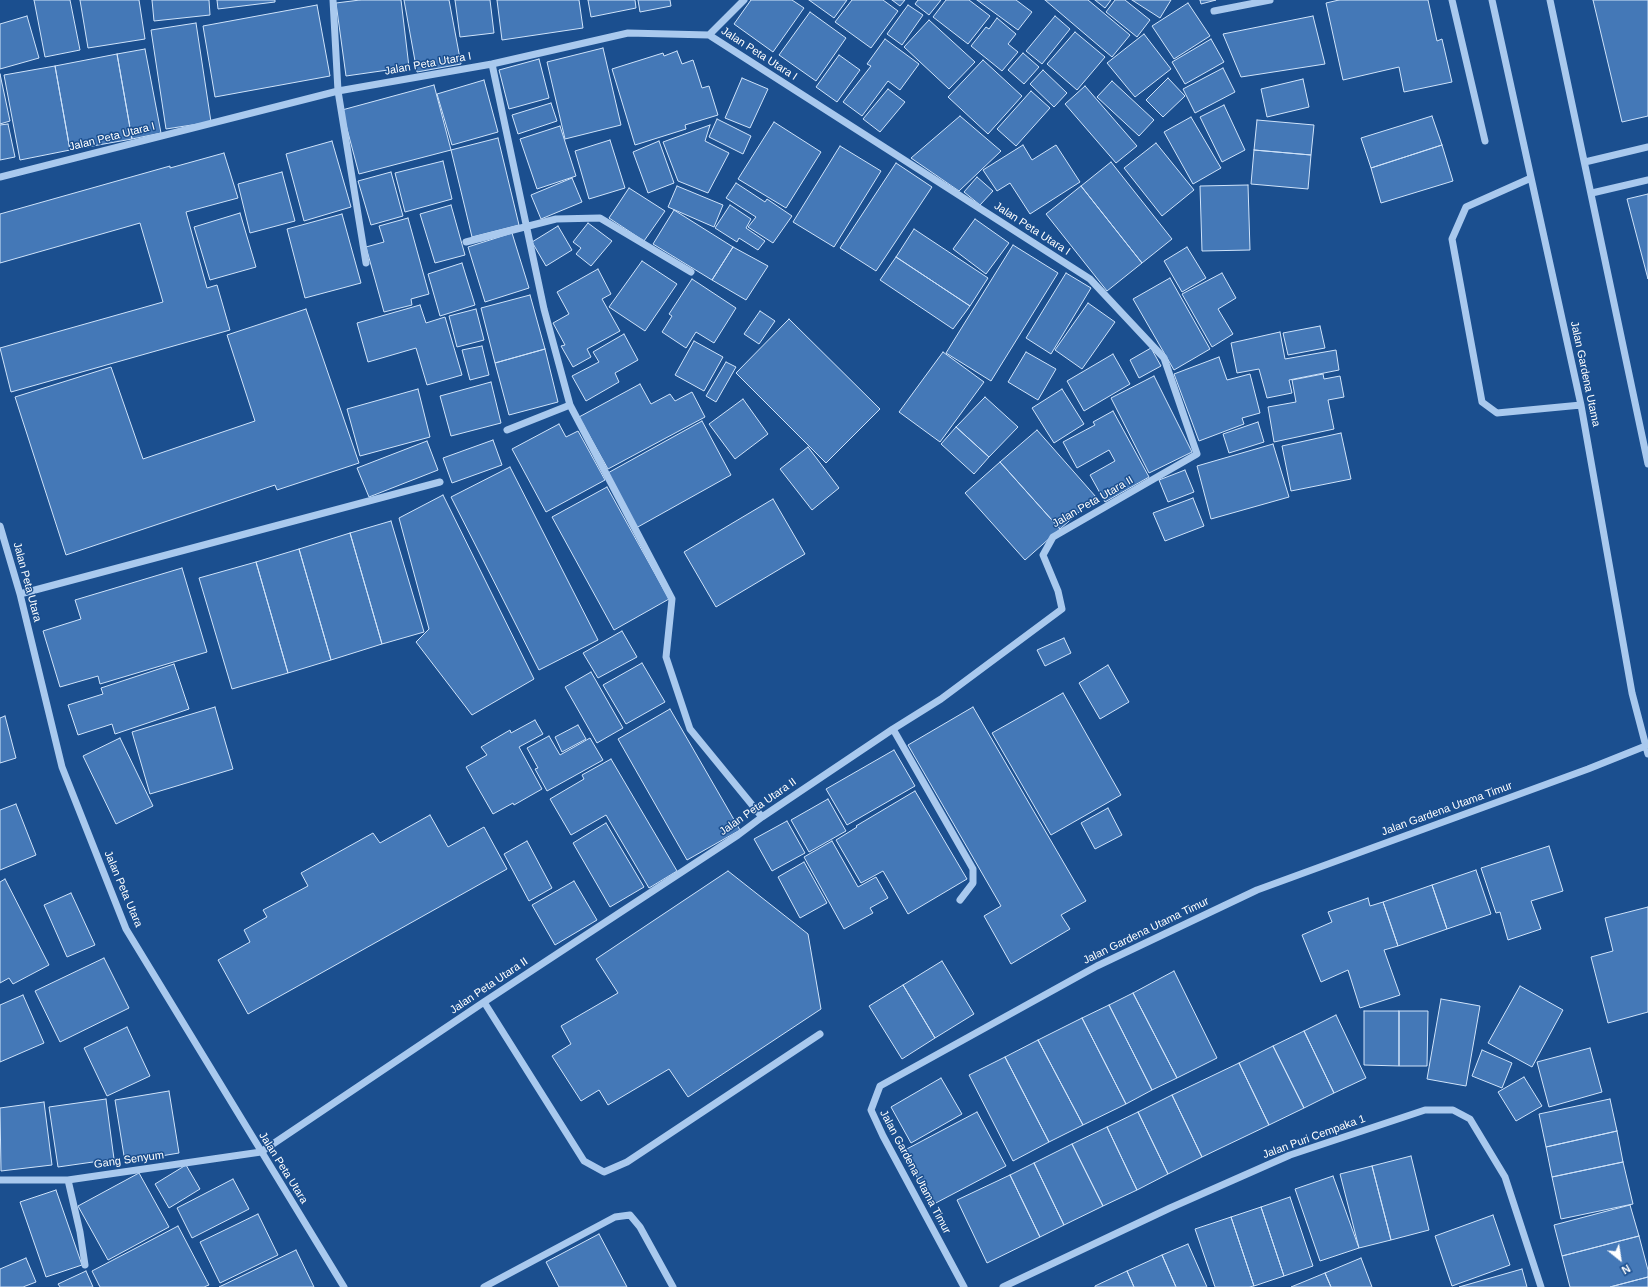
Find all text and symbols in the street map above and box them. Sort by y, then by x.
street label: Jalan Peta Utara I [718,24,800,84]
street label: Jalan Peta Utara I [383,50,473,78]
street label: Jalan Peta Utara I [68,120,156,154]
street label: Jalan Peta Utara I [991,199,1073,259]
street label: Jalan Gardena Utama [1567,320,1603,428]
street label: Jalan Peta Utara II [1050,474,1136,530]
street label: Jalan Peta Utara [10,541,44,623]
street label: Jalan Peta Utara II [717,775,799,839]
street label: Jalan Gardena Utama Timur [1380,779,1514,839]
street label: Jalan Peta Utara [101,849,145,929]
street label: Jalan Gardena Utama Timur [1081,895,1211,967]
street label: Jalan Peta Utara II [448,955,530,1017]
street label: Jalan Gardena Utama Timur [877,1108,953,1236]
street label: Jalan Puri Cempaka 1 [1261,1112,1367,1162]
street label: Jalan Peta Utara [256,1130,310,1206]
street label: Gang Senyum [93,1149,165,1171]
north arrow [1600,1239,1640,1279]
text: N [1620,1262,1632,1277]

